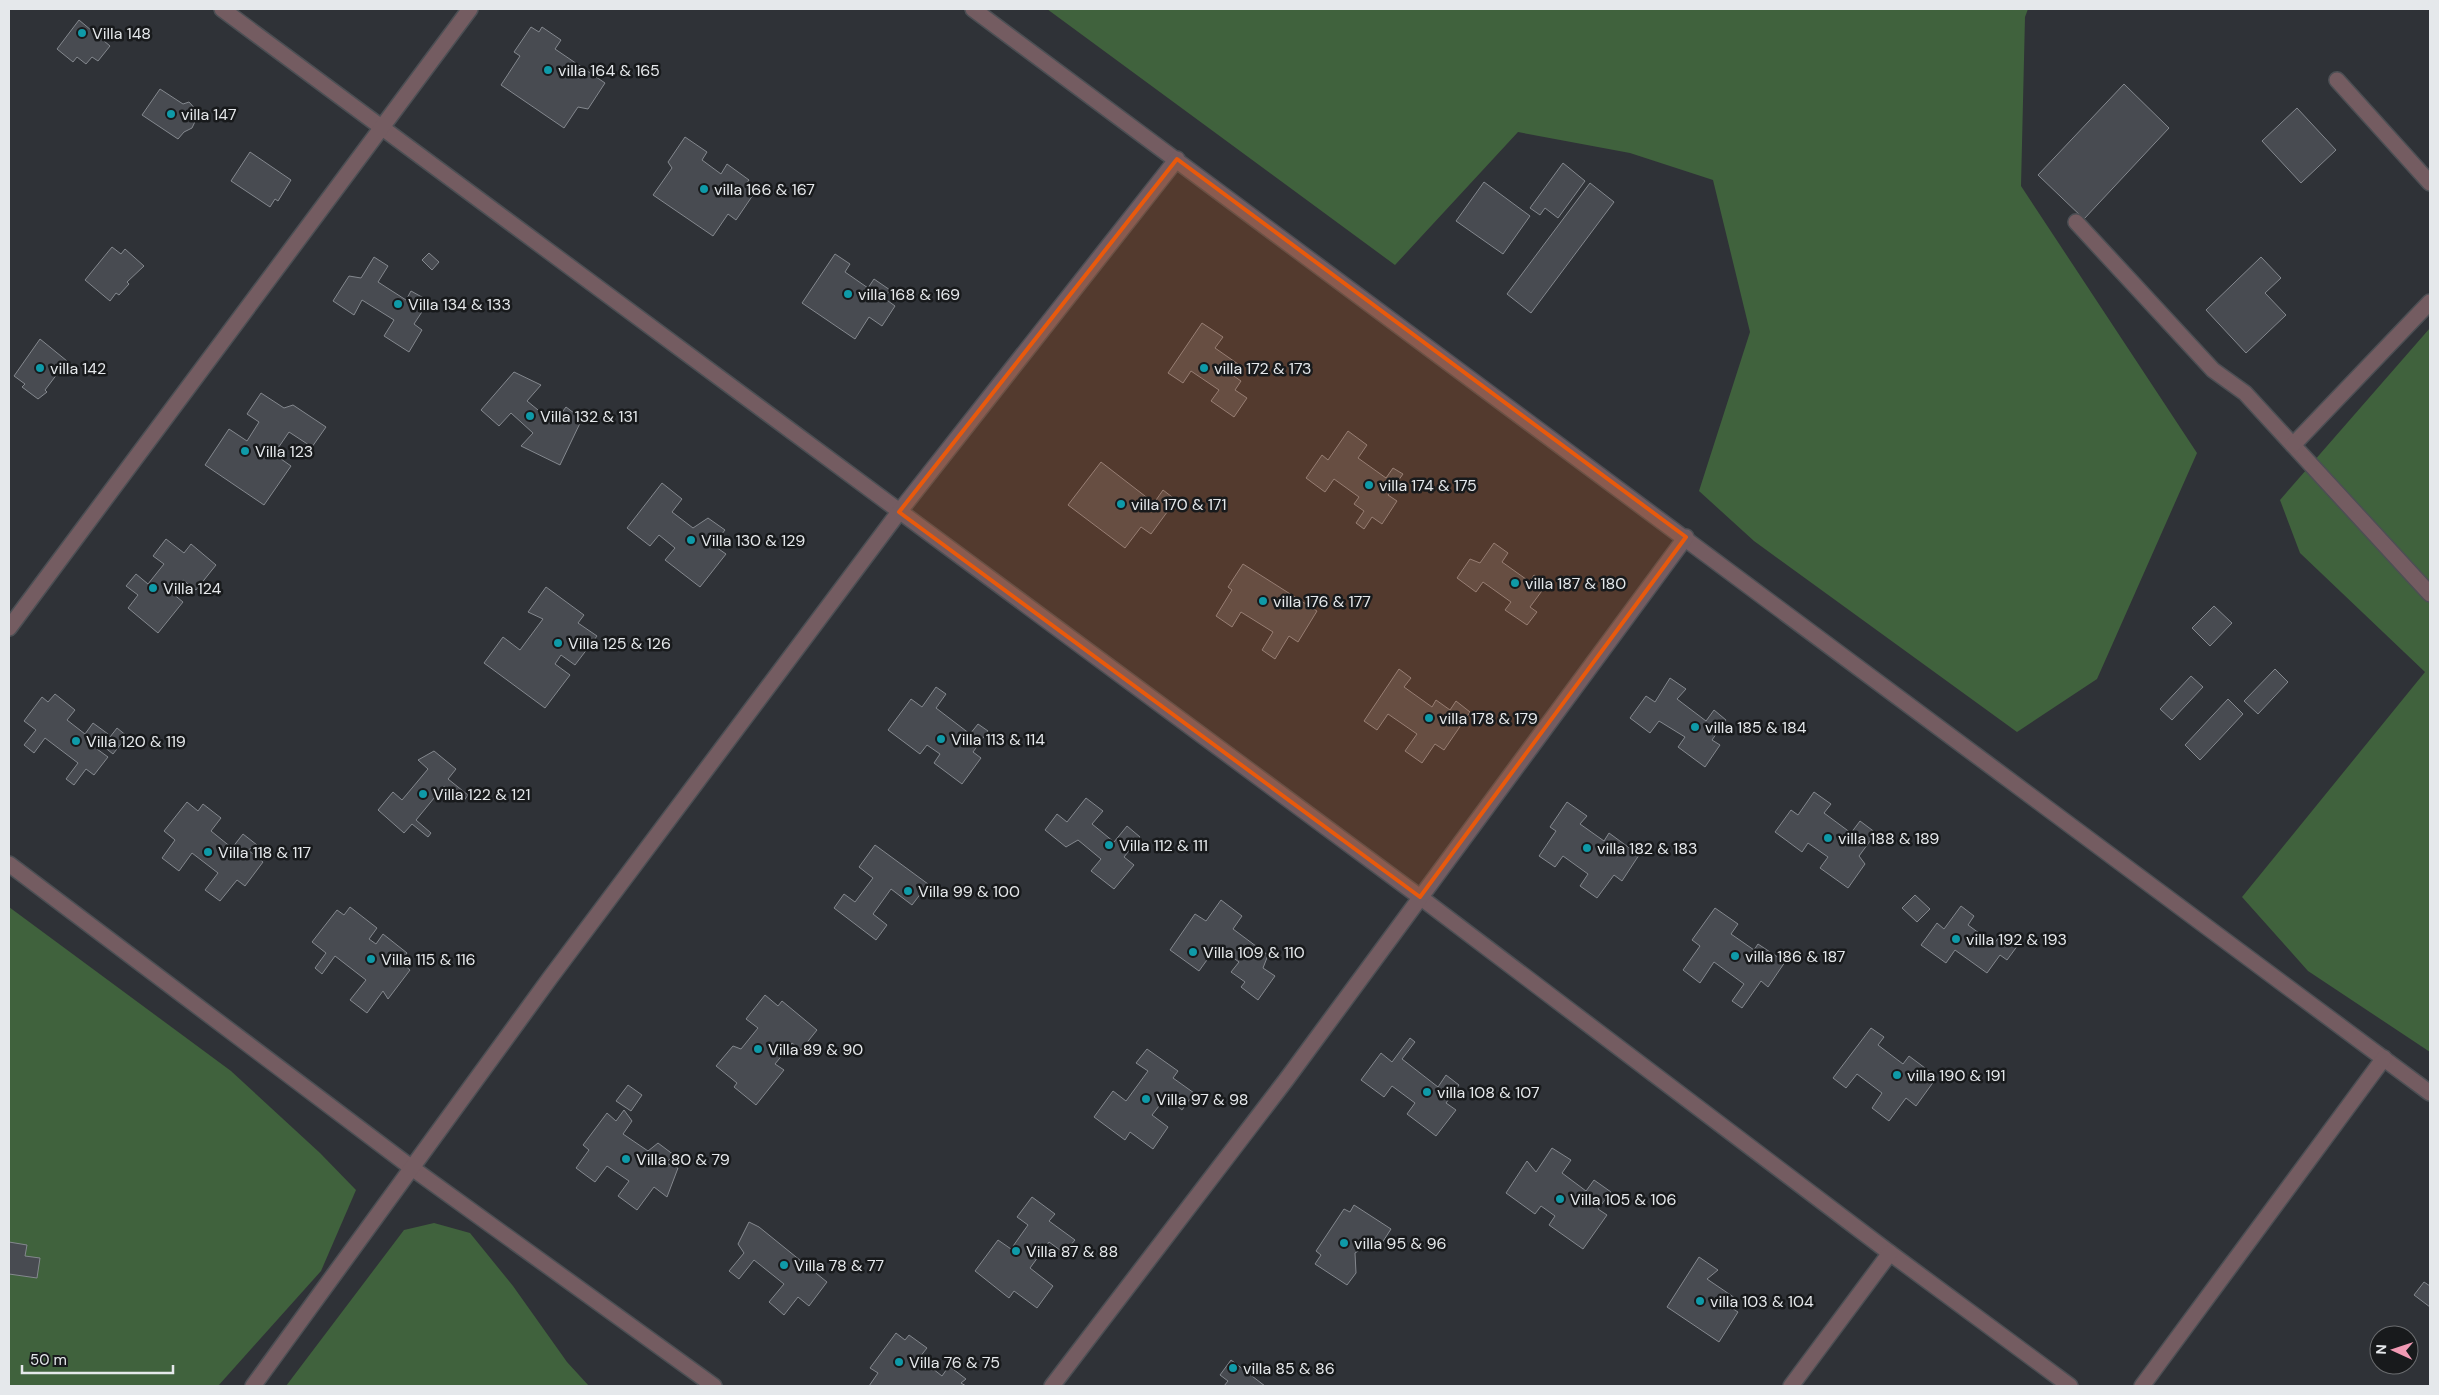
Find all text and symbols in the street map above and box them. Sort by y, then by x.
place label: Villa 148 [92,23,151,44]
marker: Villa 148 [76,27,88,39]
place label: villa 164 & 165 [558,60,660,81]
marker: villa 164 & 165 [542,64,554,76]
place label: villa 147 [181,104,237,125]
marker: villa 147 [165,108,177,120]
place label: villa 166 & 167 [714,179,815,200]
marker: villa 166 & 167 [698,183,710,195]
place label: villa 168 & 169 [858,284,960,305]
marker: villa 168 & 169 [842,288,854,300]
place label: Villa 134 & 133 [408,294,511,315]
marker: Villa 134 & 133 [392,298,404,310]
place label: villa 142 [50,358,106,379]
place label: villa 172 & 173 [1214,358,1312,379]
marker: villa 142 [34,362,46,374]
marker: villa 172 & 173 [1198,362,1210,374]
place label: Villa 132 & 131 [540,406,638,427]
marker: Villa 132 & 131 [524,410,536,422]
place label: Villa 123 [255,441,313,462]
marker: Villa 123 [239,445,251,457]
place label: villa 174 & 175 [1379,475,1477,496]
marker: villa 174 & 175 [1363,479,1375,491]
place label: villa 170 & 171 [1131,494,1226,515]
marker: villa 170 & 171 [1115,498,1127,510]
place label: Villa 130 & 129 [701,530,805,551]
marker: Villa 130 & 129 [685,534,697,546]
place label: villa 187 & 180 [1525,573,1626,594]
marker: villa 187 & 180 [1509,577,1521,589]
place label: Villa 124 [163,578,222,599]
marker: Villa 124 [147,582,159,594]
place label: villa 176 & 177 [1273,591,1371,612]
marker: villa 176 & 177 [1257,595,1269,607]
place label: Villa 125 & 126 [568,633,671,654]
marker: Villa 125 & 126 [552,637,564,649]
place label: villa 178 & 179 [1439,708,1538,729]
marker: villa 178 & 179 [1423,712,1435,724]
place label: villa 185 & 184 [1705,717,1807,738]
marker: villa 185 & 184 [1689,721,1701,733]
place label: Villa 113 & 114 [951,729,1045,750]
place label: Villa 120 & 119 [86,731,186,752]
marker: Villa 113 & 114 [935,733,947,745]
marker: Villa 120 & 119 [70,735,82,747]
place label: Villa 122 & 121 [433,784,531,805]
marker: Villa 122 & 121 [417,788,429,800]
place label: villa 188 & 189 [1838,828,1939,849]
marker: villa 188 & 189 [1822,832,1834,844]
place label: Villa 112 & 111 [1119,835,1208,856]
place label: villa 182 & 183 [1597,838,1697,859]
marker: Villa 112 & 111 [1103,839,1115,851]
place label: Villa 118 & 117 [218,842,311,863]
marker: villa 182 & 183 [1581,842,1593,854]
marker: Villa 118 & 117 [202,846,214,858]
place label: Villa 99 & 100 [918,881,1020,902]
marker: Villa 99 & 100 [902,885,914,897]
place label: villa 192 & 193 [1966,929,2067,950]
marker: villa 192 & 193 [1950,933,1962,945]
place label: Villa 109 & 110 [1203,942,1305,963]
marker: Villa 109 & 110 [1187,946,1199,958]
place label: villa 186 & 187 [1745,946,1845,967]
place label: Villa 115 & 116 [381,949,476,970]
marker: villa 186 & 187 [1729,950,1741,962]
marker: Villa 115 & 116 [365,953,377,965]
place label: Villa 89 & 90 [768,1039,863,1060]
marker: Villa 89 & 90 [752,1043,764,1055]
place label: villa 190 & 191 [1907,1065,2005,1086]
marker: villa 190 & 191 [1891,1069,1903,1081]
place label: villa 108 & 107 [1437,1082,1540,1103]
marker: villa 108 & 107 [1421,1086,1433,1098]
place label: Villa 97 & 98 [1156,1089,1249,1110]
marker: Villa 97 & 98 [1140,1093,1152,1105]
place label: Villa 80 & 79 [636,1149,730,1170]
marker: Villa 80 & 79 [620,1153,632,1165]
place label: Villa 105 & 106 [1570,1189,1677,1210]
marker: Villa 105 & 106 [1554,1193,1566,1205]
place label: villa 95 & 96 [1354,1233,1447,1254]
marker: villa 95 & 96 [1338,1237,1350,1249]
place label: Villa 87 & 88 [1026,1241,1118,1262]
marker: Villa 87 & 88 [1010,1245,1022,1257]
place label: Villa 78 & 77 [794,1255,884,1276]
marker: Villa 78 & 77 [778,1259,790,1271]
place label: villa 103 & 104 [1710,1291,1814,1312]
marker: villa 103 & 104 [1694,1295,1706,1307]
north arrow [2369,1325,2419,1375]
scale bar [22,1342,174,1374]
text: N [2372,1344,2390,1355]
text: 50 m [30,1350,67,1370]
place label: Villa 76 & 75 [909,1352,1000,1373]
marker: Villa 76 & 75 [893,1356,905,1368]
place label: villa 85 & 86 [1243,1358,1335,1379]
marker: villa 85 & 86 [1227,1362,1239,1374]

